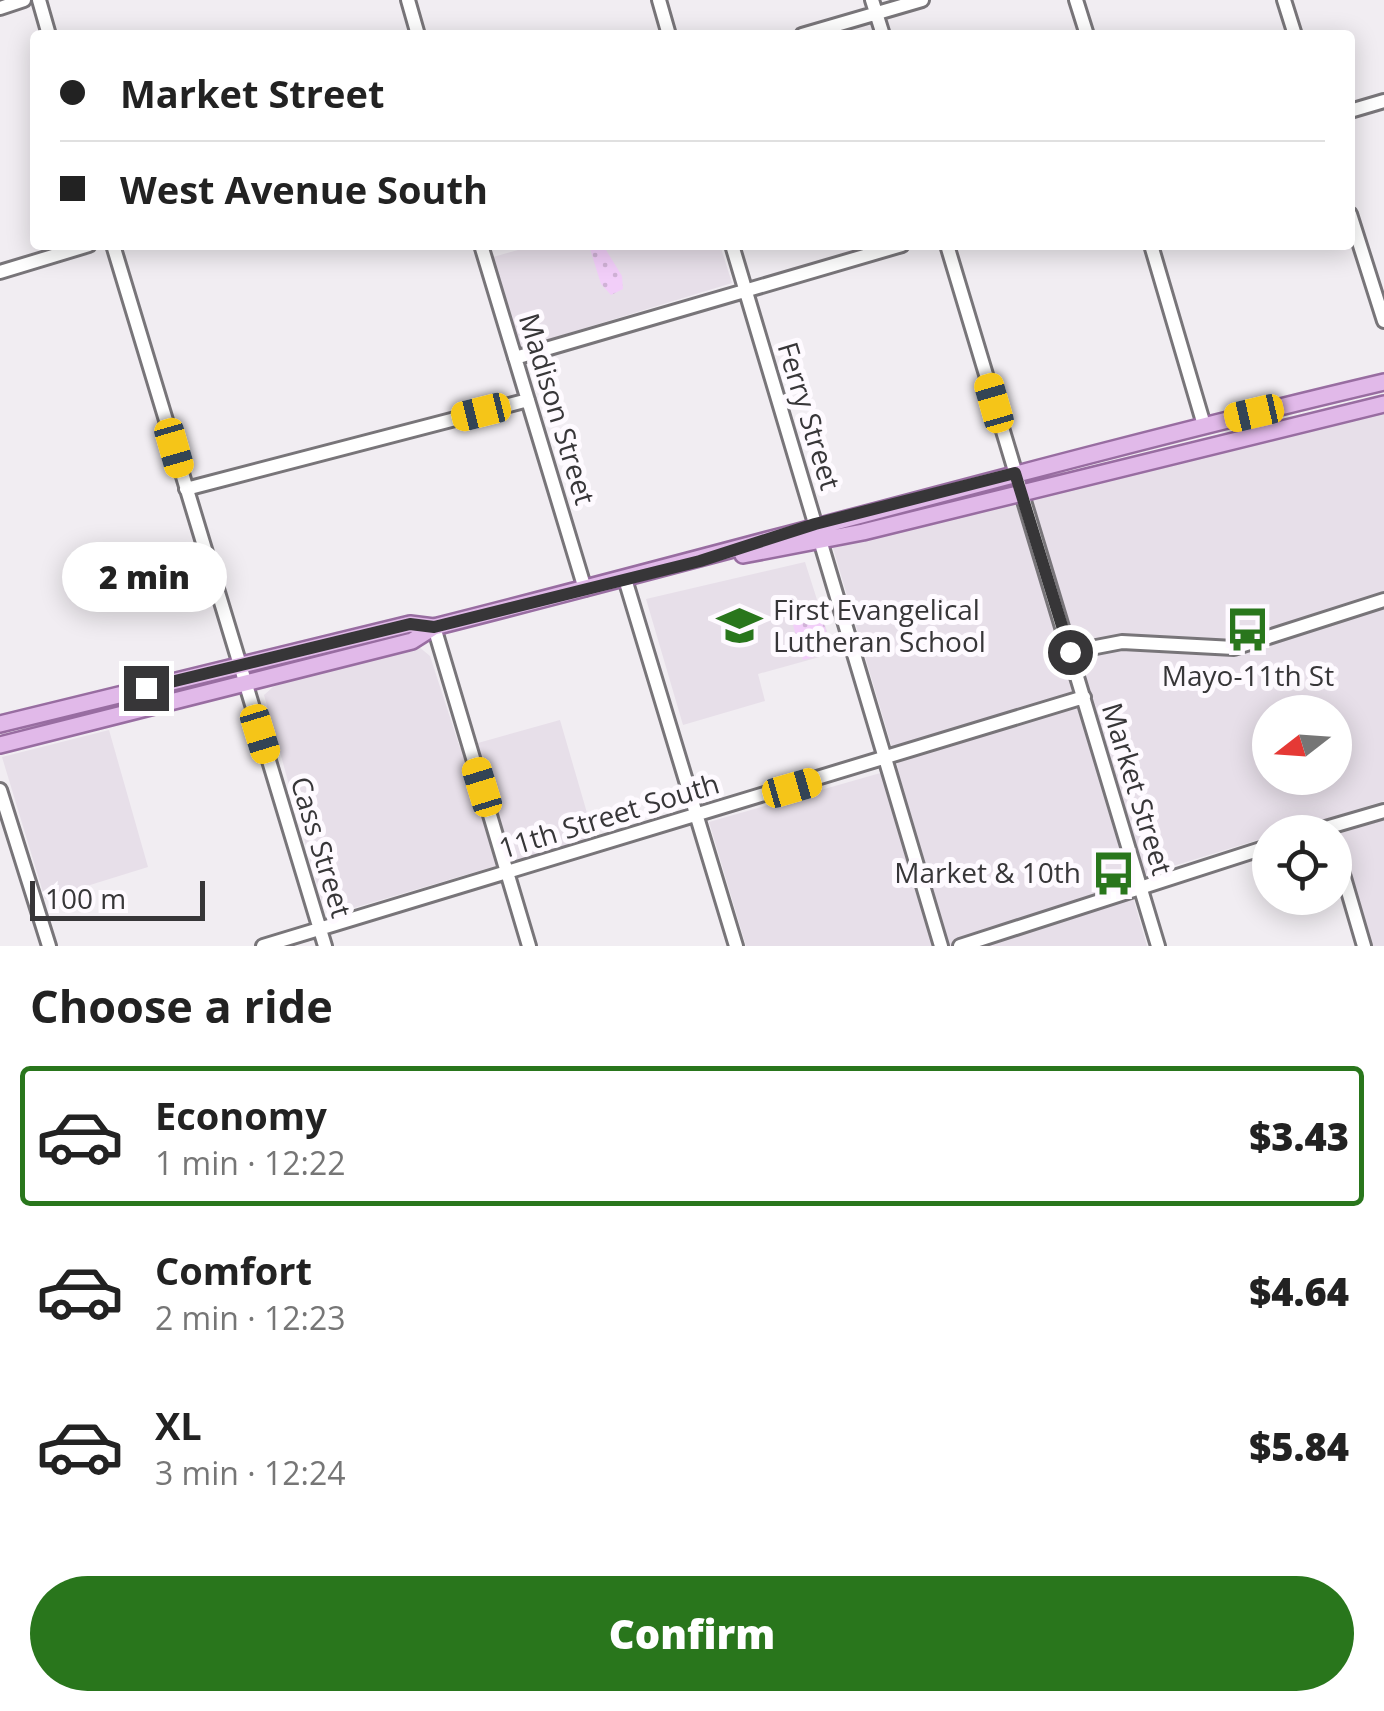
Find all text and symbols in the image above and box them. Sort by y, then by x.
text: Market Street [120,67,385,119]
text: West Avenue South [120,163,488,215]
street label: Madison Street [511,309,605,509]
street label: Ferry Street [769,337,850,494]
car [971,370,1017,436]
car [448,390,514,434]
car [1221,392,1287,434]
car [151,415,197,481]
callout: 2 min [64,543,228,613]
text: 2 min [99,555,190,598]
place label: First Evangelical Lutheran School [773,590,986,660]
school or university icon: First Evangelical Lutheran School [716,602,764,650]
bus stop icon: Mayo-11th St [1224,606,1272,654]
route start [1048,630,1093,675]
place label: Mayo-11th St [1162,656,1334,694]
route end [124,666,169,711]
north arrow [1252,695,1352,795]
map controls [1252,695,1352,915]
street label: Market Street [1094,698,1182,879]
car [237,701,283,767]
car [459,754,505,820]
street label: 11th Street South [494,763,723,867]
car [759,765,825,811]
street label: Cass Street [283,772,361,922]
button: locate [1252,815,1352,915]
bus stop icon: Market & 10th [1090,849,1138,897]
place label: Market & 10th [894,853,1081,891]
scale bar [30,876,205,920]
text: 100 m [45,879,126,917]
text: Choose a ride [30,975,333,1036]
text: Economy [155,1089,327,1141]
icon: car [35,1091,125,1181]
text: $3.43 [1249,1110,1349,1162]
text: 1 min · 12:22 [155,1141,346,1184]
text: Comfort [155,1244,312,1296]
icon: car [35,1246,125,1336]
text: $4.64 [1249,1265,1349,1317]
text: 2 min · 12:23 [155,1296,346,1339]
text: XL [155,1399,202,1451]
icon: car [35,1401,125,1491]
text: $5.84 [1249,1420,1349,1472]
text: 3 min · 12:24 [155,1451,346,1494]
button: Confirm [30,1576,1354,1691]

